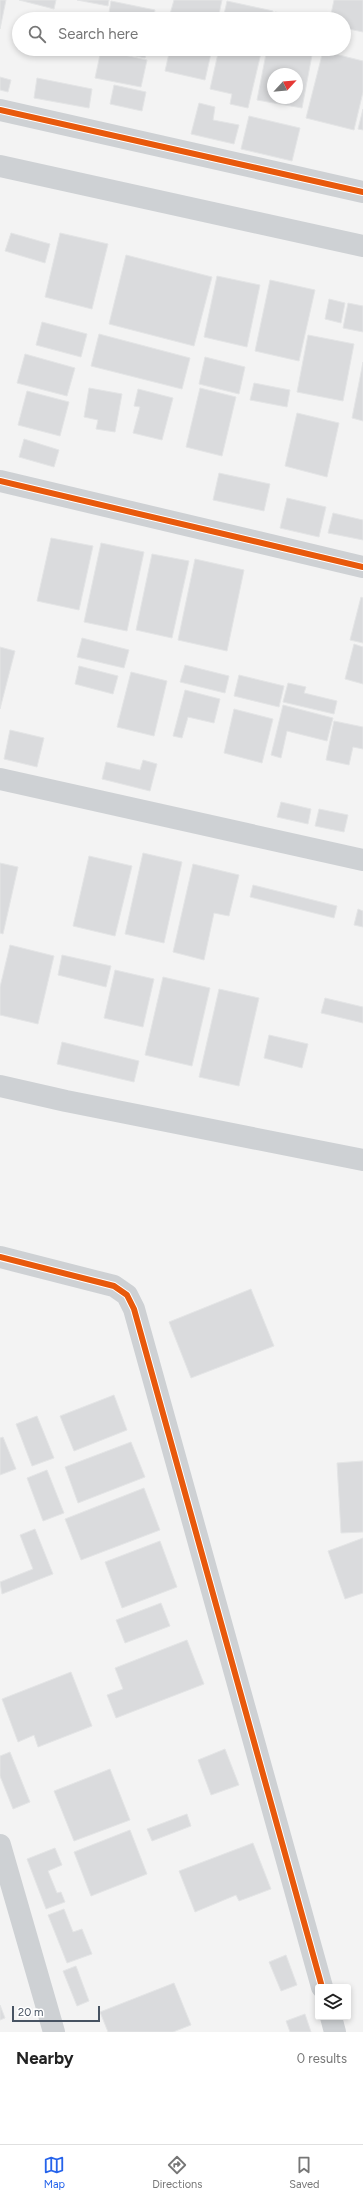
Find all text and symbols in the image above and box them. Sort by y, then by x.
search box [12,12,351,56]
icon: search [26,23,48,45]
text: Search here [58,25,138,43]
north arrow [267,68,303,104]
map controls [315,1984,351,2020]
button: layers [315,1984,351,2020]
scale bar [12,2004,100,2023]
text: 20 m [18,2006,43,2019]
text: Nearby [16,2048,74,2068]
text: 0 results [297,2051,347,2066]
tab: Map [43,2154,65,2191]
tab: Directions [152,2154,202,2191]
tab: Saved [289,2154,320,2191]

